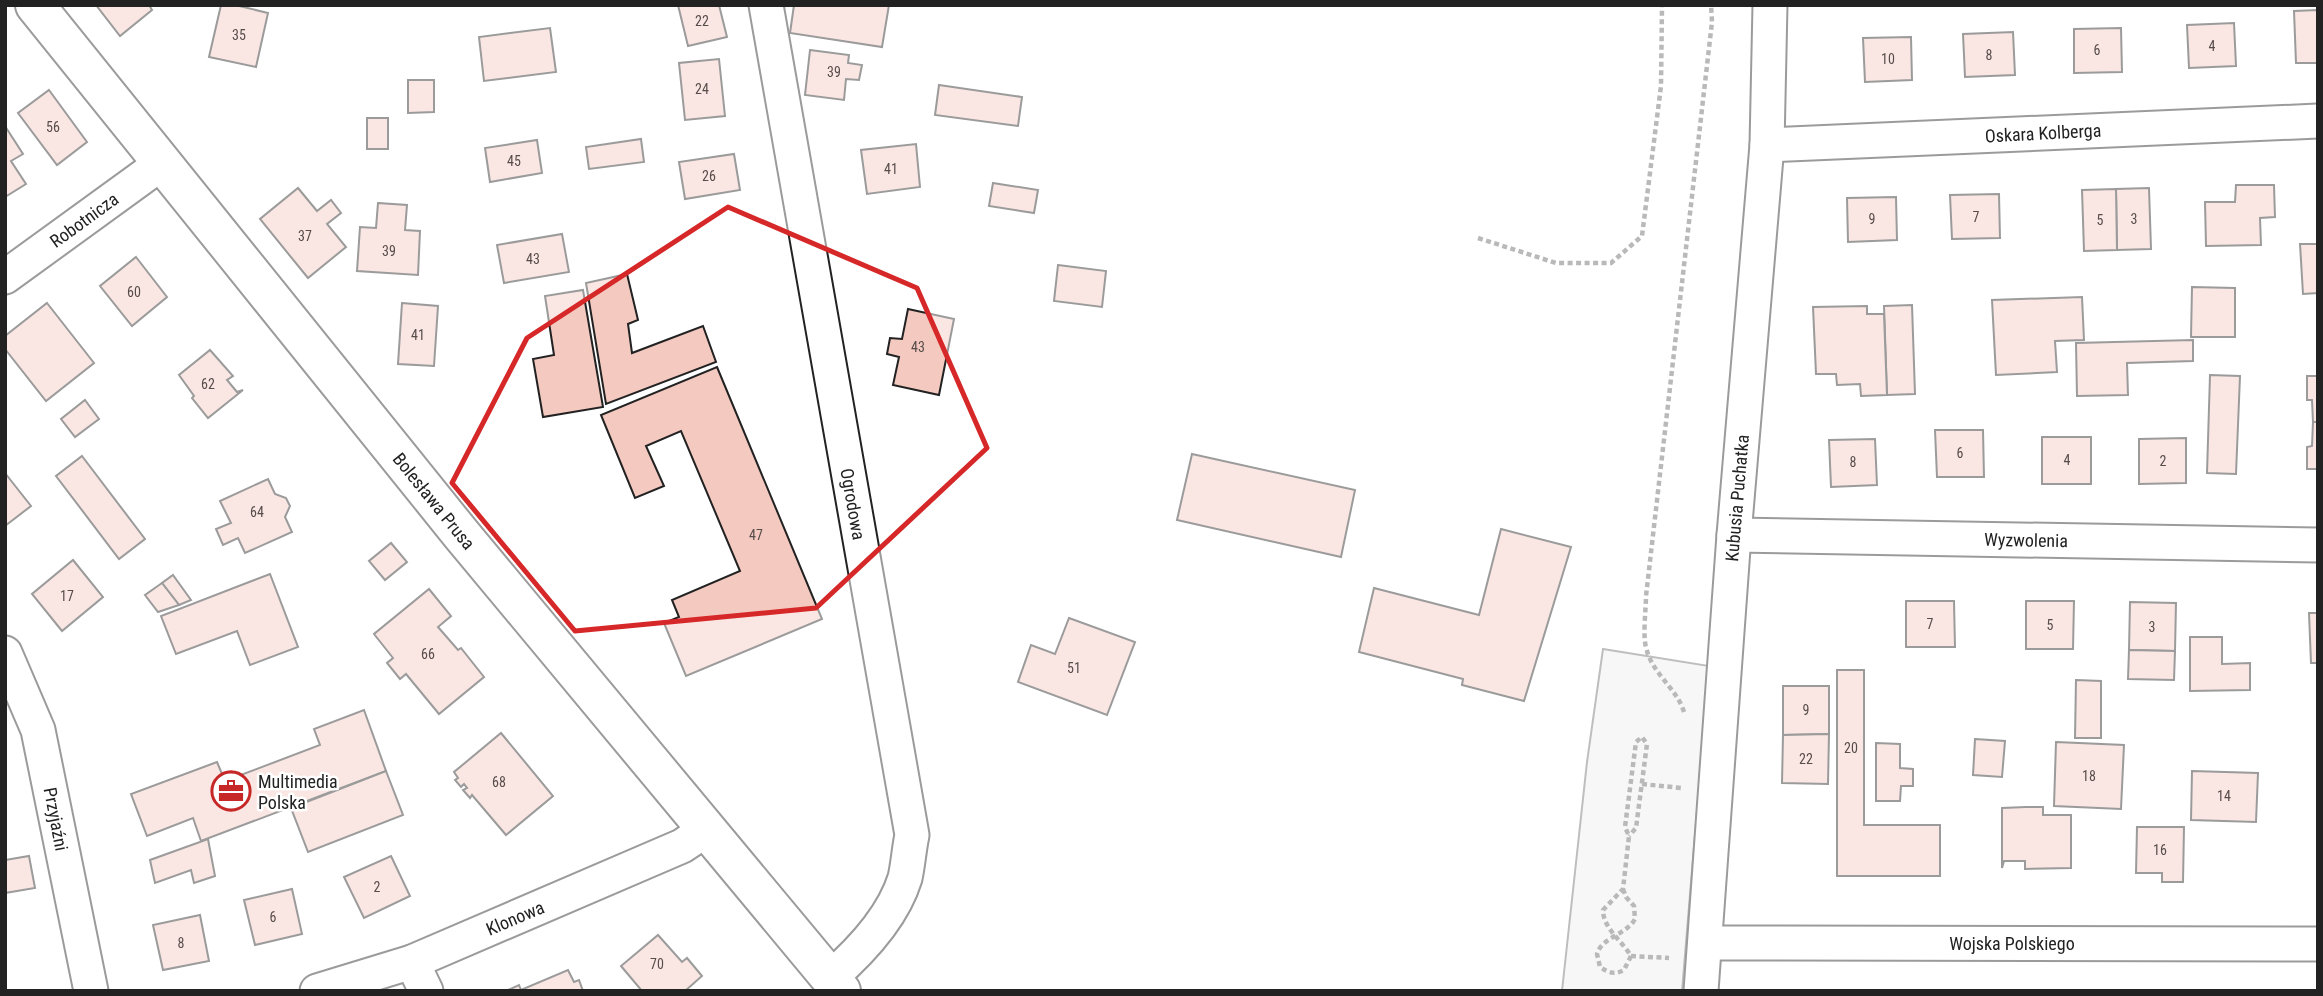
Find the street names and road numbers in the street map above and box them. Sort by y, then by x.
street label: Oskara Kolberga [1984,119,2102,147]
street label: Robotnicza [46,188,122,252]
street label: Kubusia Puchatka [1721,434,1753,562]
street label: Bolesława Prusa [389,448,479,554]
street label: Ogrodowa [836,467,870,541]
street label: Wyzwolenia [1984,529,2068,551]
street label: Przyjaźni [40,785,72,853]
street label: Klonowa [483,896,547,940]
street label: Wojska Polskiego [1949,933,2075,954]

